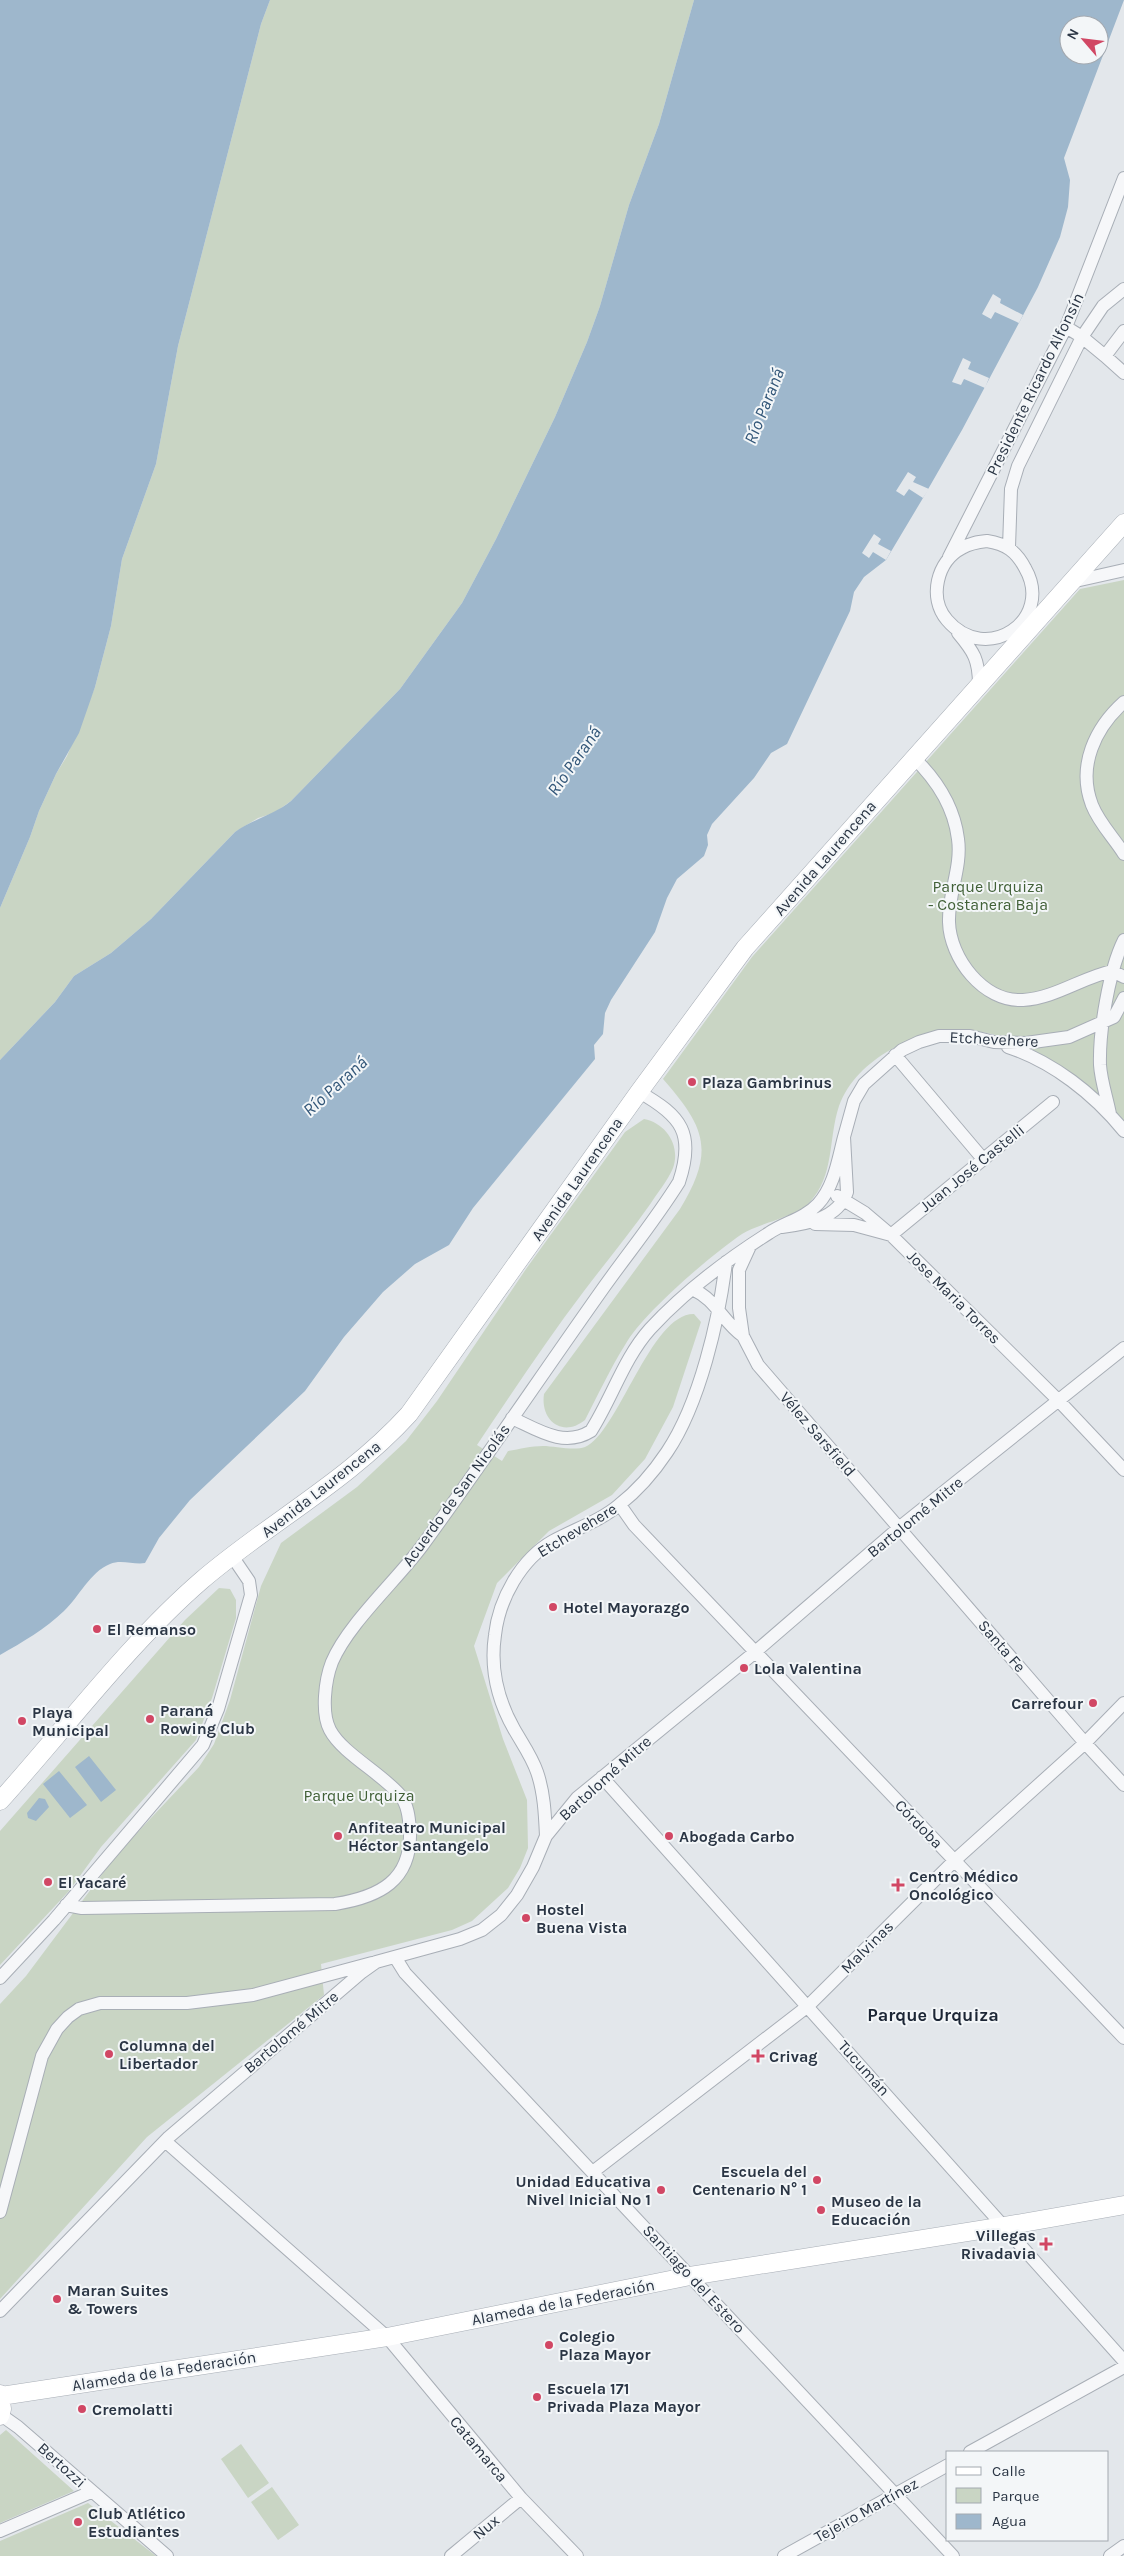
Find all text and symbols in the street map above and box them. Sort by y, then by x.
north arrow [1059,15,1109,65]
text: N [1063,26,1083,43]
street label: Presidente Ricardo Alfonsín [982,289,1088,479]
water label: Río Paraná [739,365,789,447]
water label: Río Paraná [542,722,606,800]
street label: Avenida Laurencena [770,797,880,919]
park label: Parque Urquiza - Costanera Baja [928,877,1048,914]
street label: Etchevehere [949,1027,1039,1051]
water label: Río Paraná [298,1051,372,1121]
place label: Plaza Gambrinus [702,1073,832,1092]
marker: Plaza Gambrinus [686,1076,698,1088]
street label: Avenida Laurencena [527,1114,627,1244]
street label: Juan José Castelli [916,1120,1028,1216]
street label: Jose Maria Torres [903,1246,1005,1348]
street label: Vélez Sarsfield [776,1388,860,1480]
street label: Acuerdo de San Nicolás [398,1420,514,1570]
street label: Avenida Laurencena [258,1437,384,1541]
street label: Bartolomé Mitre [863,1473,967,1561]
street label: Etchevehere [534,1499,620,1561]
place label: Hotel Mayorazgo [563,1598,689,1617]
marker: Hotel Mayorazgo [547,1601,559,1613]
street label: Santa Fe [974,1616,1030,1676]
place label: El Remanso [107,1620,196,1639]
marker: El Remanso [91,1623,103,1635]
place label: Lola Valentina [754,1659,862,1678]
marker: Lola Valentina [738,1662,750,1674]
place label: Carrefour [1011,1694,1084,1713]
marker: Carrefour [1087,1697,1099,1709]
place label: Paraná Rowing Club [160,1701,255,1738]
place label: Playa Municipal [32,1703,109,1740]
marker: Paraná Rowing Club [144,1713,156,1725]
marker: Playa Municipal [16,1715,28,1727]
street label: Bartolomé Mitre [555,1732,655,1824]
park label: Parque Urquiza [304,1786,414,1805]
street label: Córdoba [891,1796,947,1852]
place label: Anfiteatro Municipal Héctor Santangelo [348,1818,506,1855]
place label: Abogada Carbo [679,1827,794,1846]
marker: Anfiteatro Municipal Héctor Santangelo [332,1830,344,1842]
marker: Abogada Carbo [663,1830,675,1842]
place label: Centro Médico Oncológico [909,1867,1018,1904]
place label: El Yacaré [58,1873,126,1892]
marker: El Yacaré [42,1876,54,1888]
marker: Centro Médico Oncológico [891,1878,905,1892]
place label: Hostel Buena Vista [536,1900,627,1937]
marker: Hostel Buena Vista [520,1912,532,1924]
street label: Malvinas [837,1917,897,1977]
street label: Bartolomé Mitre [240,1987,342,2077]
district label: Parque Urquiza [867,2004,999,2026]
place label: Columna del Libertador [119,2036,215,2073]
street label: Tucumán [834,2036,894,2100]
place label: Crivag [769,2047,818,2066]
marker: Columna del Libertador [103,2048,115,2060]
marker: Crivag [751,2049,765,2063]
place label: Escuela del Centenario N° 1 [692,2162,807,2199]
place label: Unidad Educativa Nivel Inicial Nº 1 [515,2172,651,2209]
marker: Escuela del Centenario N° 1 [811,2174,823,2186]
marker: Unidad Educativa Nivel Inicial Nº 1 [655,2184,667,2196]
place label: Museo de la Educación [831,2192,922,2229]
marker: Museo de la Educación [815,2204,827,2216]
street label: Santiago del Estero [639,2221,749,2337]
place label: Villegas Rivadavia [961,2226,1036,2263]
marker: Villegas Rivadavia [1040,2238,1052,2250]
street label: Alameda de la Federación [470,2275,656,2329]
place label: Maran Suites & Towers [67,2281,169,2318]
marker: Maran Suites & Towers [51,2293,63,2305]
place label: Colegio Plaza Mayor [559,2327,651,2364]
marker: Colegio Plaza Mayor [543,2339,555,2351]
street label: Alameda de la Federación [71,2347,257,2395]
place label: Escuela 171 Privada Plaza Mayor [547,2379,701,2416]
marker: Escuela 171 Privada Plaza Mayor [531,2391,543,2403]
place label: Cremolatti [92,2400,173,2419]
marker: Cremolatti [76,2403,88,2415]
street label: Catamarca [446,2412,512,2486]
street label: Bertozzi [34,2438,90,2492]
legend [946,2451,1109,2541]
text: Calle [992,2462,1026,2480]
street label: Tejeiro Martínez [811,2474,921,2546]
text: Parque [992,2487,1040,2505]
place label: Club Atlético Estudiantes [88,2504,186,2541]
street label: Nux [469,2510,503,2544]
text: Agua [992,2512,1026,2530]
marker: Club Atlético Estudiantes [72,2516,84,2528]

